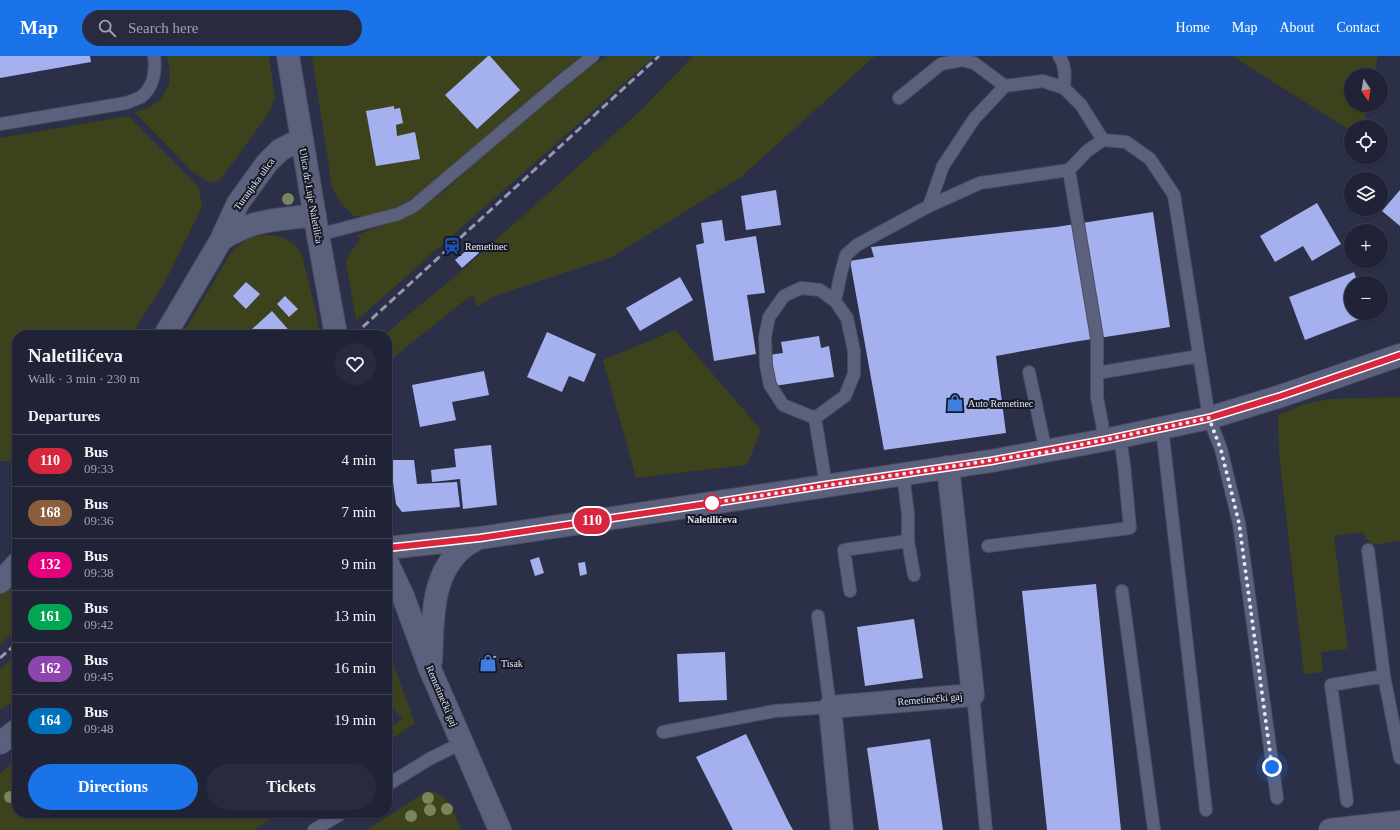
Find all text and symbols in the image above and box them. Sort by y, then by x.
search box [82,10,362,46]
text: Map [20,17,58,38]
icon: search [96,17,118,39]
text: Search here [128,20,198,36]
text: Home [1176,20,1210,35]
text: Map [1232,20,1257,35]
text: About [1279,20,1314,35]
text: Contact [1336,20,1380,35]
north arrow [1344,68,1388,112]
map controls [1344,68,1388,320]
button: locate [1344,120,1388,164]
street label: Ulica dr. Luje Naletilića [297,147,325,245]
street label: Turanjska ulica [231,155,277,212]
button: layers [1344,172,1388,216]
button: + [1344,224,1388,268]
station icon: Remetinec [442,236,462,256]
place label: Remetinec [465,241,508,252]
button: − [1344,276,1388,320]
button: heart [334,343,376,385]
text: Naletilićeva [28,345,123,366]
text: Walk · 3 min · 230 m [28,371,140,386]
shop icon: Auto Remetinec [945,393,965,413]
place label: Auto Remetinec [968,398,1034,409]
text: Departures [28,408,100,424]
text: Bus [84,444,108,460]
text: 4 min [341,452,376,468]
text: 110 [40,453,60,468]
text: 09:33 [84,461,114,476]
marker: Naletilićeva [703,494,721,512]
text: Bus [84,496,108,512]
text: 7 min [341,504,376,520]
text: 168 [40,505,61,520]
line badge: 110 [569,508,615,534]
text: 09:36 [84,513,114,528]
text: 110 [582,513,602,528]
place label: Naletilićeva [687,514,737,525]
text: Bus [84,548,108,564]
text: 9 min [341,556,376,572]
text: 132 [40,557,61,572]
text: 09:38 [84,565,114,580]
text: Bus [84,600,108,616]
text: 13 min [334,608,376,624]
text: 161 [40,609,61,624]
text: 09:42 [84,617,114,632]
text: Bus [84,652,108,668]
shop icon: Tisak [478,653,498,673]
place label: Tisak [501,658,523,669]
text: 16 min [334,660,376,676]
text: 162 [40,661,61,676]
street label: Remetinečki gaj [424,664,460,728]
text: 09:45 [84,669,114,684]
street label: Remetinečki gaj [897,691,963,707]
text: Bus [84,704,108,720]
text: 19 min [334,712,376,728]
text: 164 [40,713,61,728]
text: 09:48 [84,721,114,736]
your location [1262,757,1282,777]
button: Directions [28,764,198,810]
button: Tickets [206,764,376,810]

